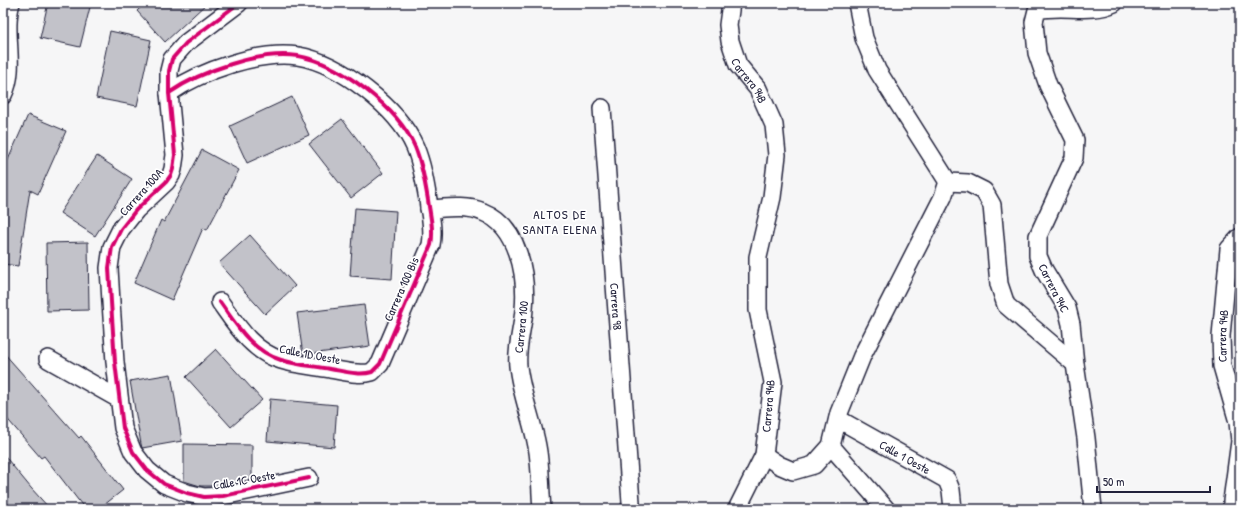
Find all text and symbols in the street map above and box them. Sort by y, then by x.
street label: Carrera 94B [728,56,772,106]
street label: Carrera 100A [115,165,167,219]
district label: ALTOS DE SANTA ELENA [522,205,598,238]
street label: Carrera 100 Bis [379,254,423,324]
street label: Carrera 94C [1034,261,1074,316]
street label: Carrera 98 [606,282,627,331]
street label: Carrera 100 [510,300,532,354]
street label: Carrera 94B [1212,309,1232,362]
street label: Calle 1D Oeste [278,340,342,368]
street label: Carrera 94B [757,379,779,433]
street label: Calle 1 Oeste [877,435,934,478]
street label: Calle 1C Oeste [212,466,277,494]
scale bar [1097,468,1210,494]
text: 50 m [1103,473,1124,490]

